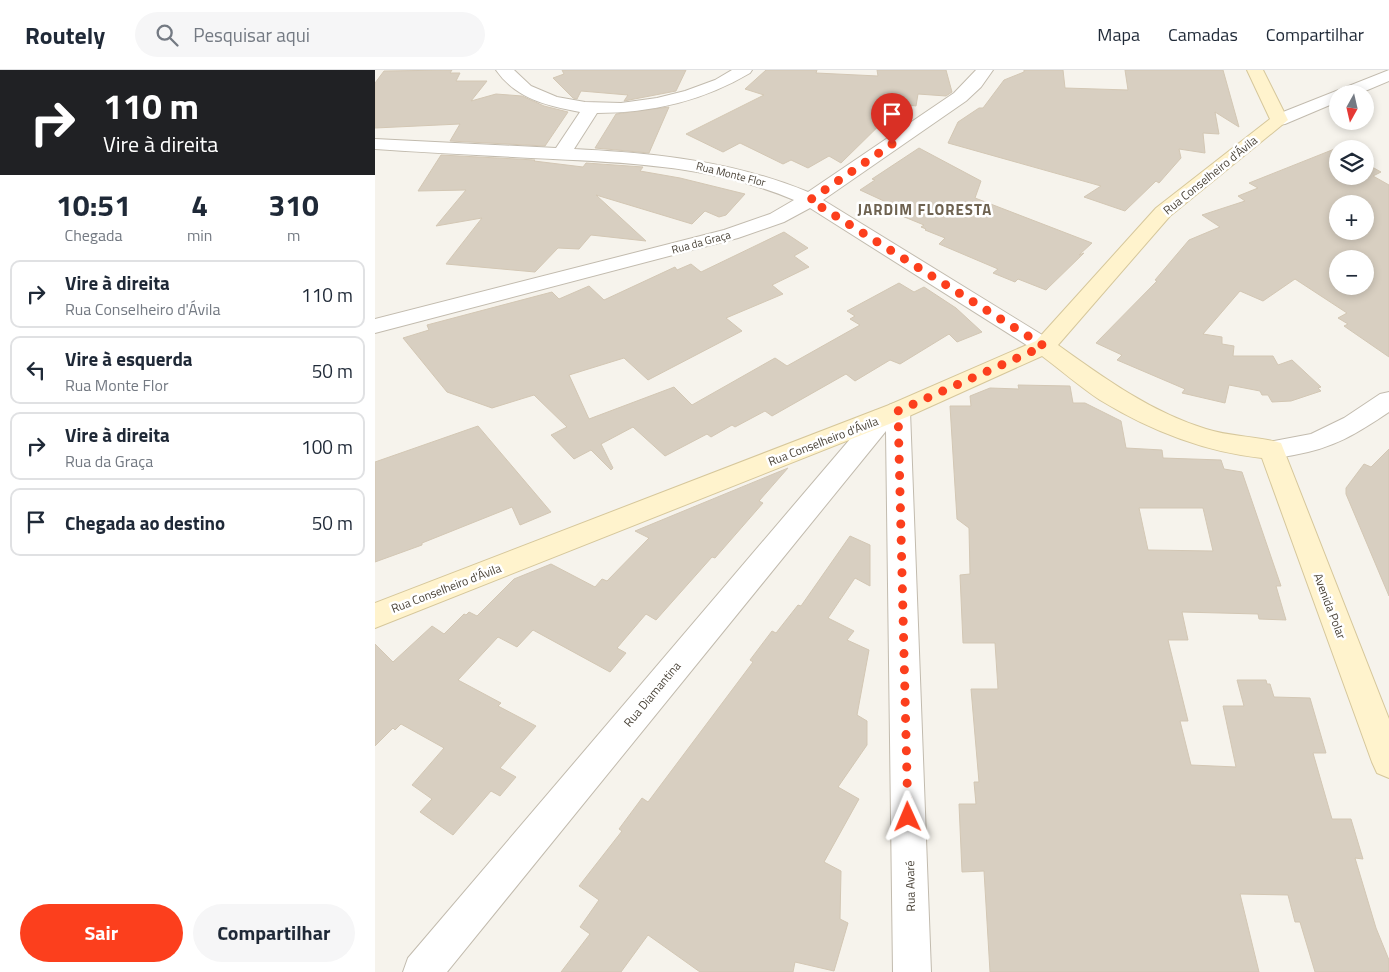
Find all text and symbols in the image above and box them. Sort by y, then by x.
search box [135,12,485,57]
text: Routely [25,17,105,53]
text: Pesquisar aqui [193,20,310,49]
icon: search [153,21,181,49]
text: Mapa [1097,21,1140,48]
text: Camadas [1168,21,1238,48]
text: Compartilhar [1266,21,1364,48]
text: 110 m [103,79,199,133]
north arrow [1329,85,1374,130]
map controls [1329,85,1374,295]
icon: right [20,90,85,155]
pin [871,93,913,144]
icon: arrive [878,100,906,128]
text: Vire à direita [103,127,218,161]
street label: Rua Conselheiro d'Ávila [1159,131,1261,219]
button: layers [1329,140,1374,185]
street label: Rua Monte Flor [695,158,768,190]
text: 10:51 [56,182,131,228]
text: 4 [191,182,208,228]
text: 310 [269,182,319,228]
button: + [1329,195,1374,240]
district label: JARDIM FLORESTA [858,198,992,221]
text: Chegada [64,223,123,247]
text: min [187,223,212,247]
text: m [287,223,300,247]
street label: Rua da Graça [670,226,733,258]
button: − [1329,250,1374,295]
text: Vire à direita [65,268,170,297]
icon: right [22,280,50,308]
text: 110 m [301,280,353,309]
text: Rua Conselheiro d'Ávila [65,297,220,321]
text: Vire à esquerda [65,344,193,373]
icon: left [22,356,50,384]
text: 50 m [312,356,353,385]
text: Rua Monte Flor [65,373,169,397]
street label: Rua Conselheiro d'Ávila [765,411,881,471]
text: Vire à direita [65,420,170,449]
icon: right [22,432,50,460]
text: 100 m [301,432,353,461]
text: Rua da Graça [65,449,153,473]
icon: arrive [22,508,50,536]
text: Chegada ao destino [65,508,225,537]
text: 50 m [312,508,353,537]
street label: Rua Conselheiro d'Ávila [388,558,504,618]
street label: Avenida Polar [1309,570,1351,642]
street label: Rua Diamantina [619,657,685,731]
position arrow [881,790,933,842]
street label: Rua Avaré [900,860,920,912]
button: Sair [20,904,183,962]
button: Compartilhar [193,904,355,962]

